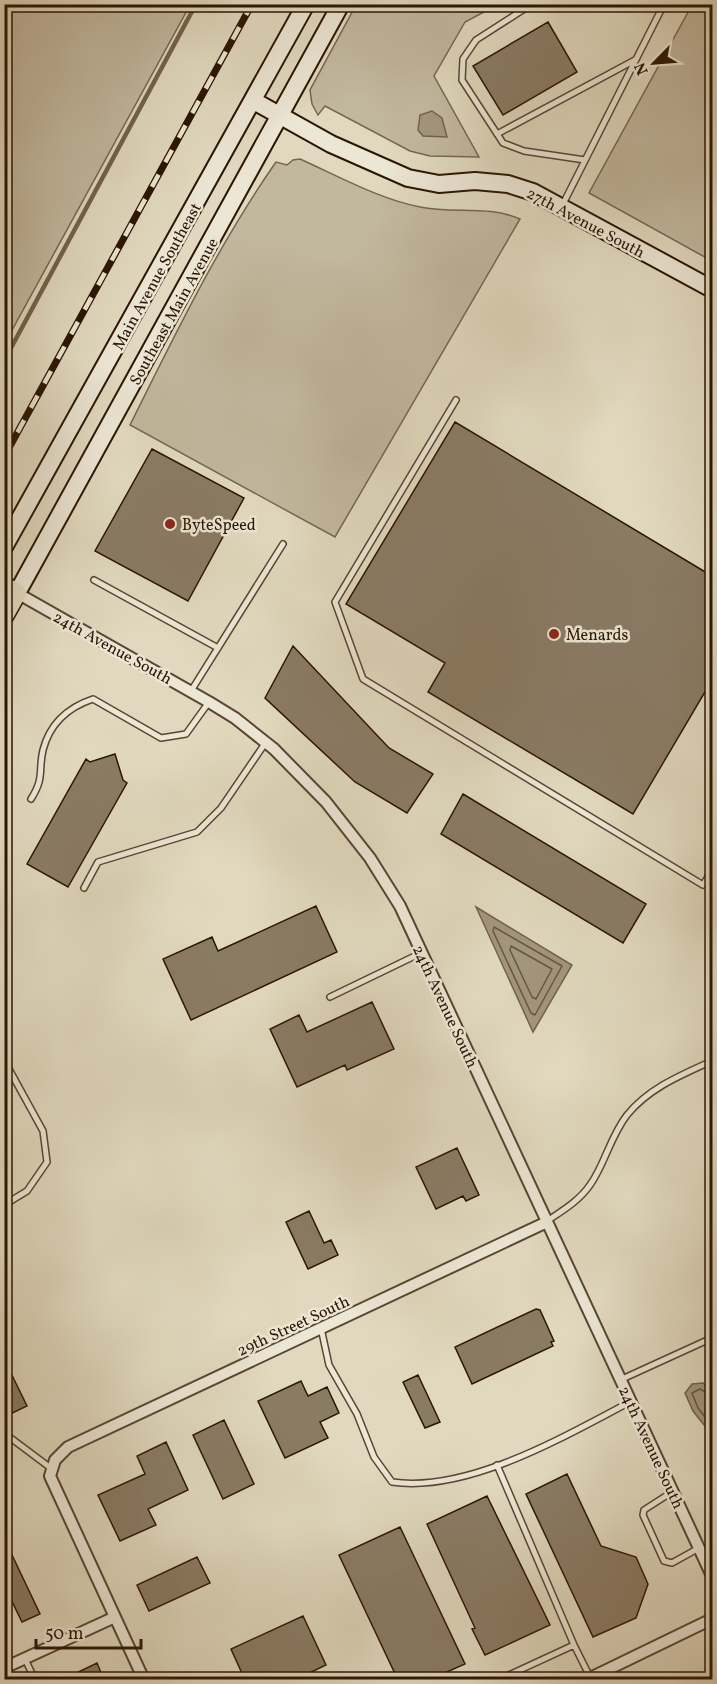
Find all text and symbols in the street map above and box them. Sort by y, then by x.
north arrow [624,33,684,93]
text: N [630,58,655,78]
street label: 27th Avenue South [522,183,648,264]
street label: Main Avenue Southeast [108,199,208,355]
street label: Southeast Main Avenue [125,234,224,390]
place label: ByteSpeed [182,515,256,537]
marker: ByteSpeed [163,517,177,531]
street label: 24th Avenue South [49,607,176,691]
place label: Menards [566,625,628,647]
marker: Menards [547,627,561,641]
street label: 24th Avenue South [406,942,482,1072]
street label: 29th Street South [234,1291,354,1363]
street label: 24th Avenue South [612,1383,688,1513]
scale bar [36,1612,141,1650]
text: 50 m [45,1622,84,1647]

